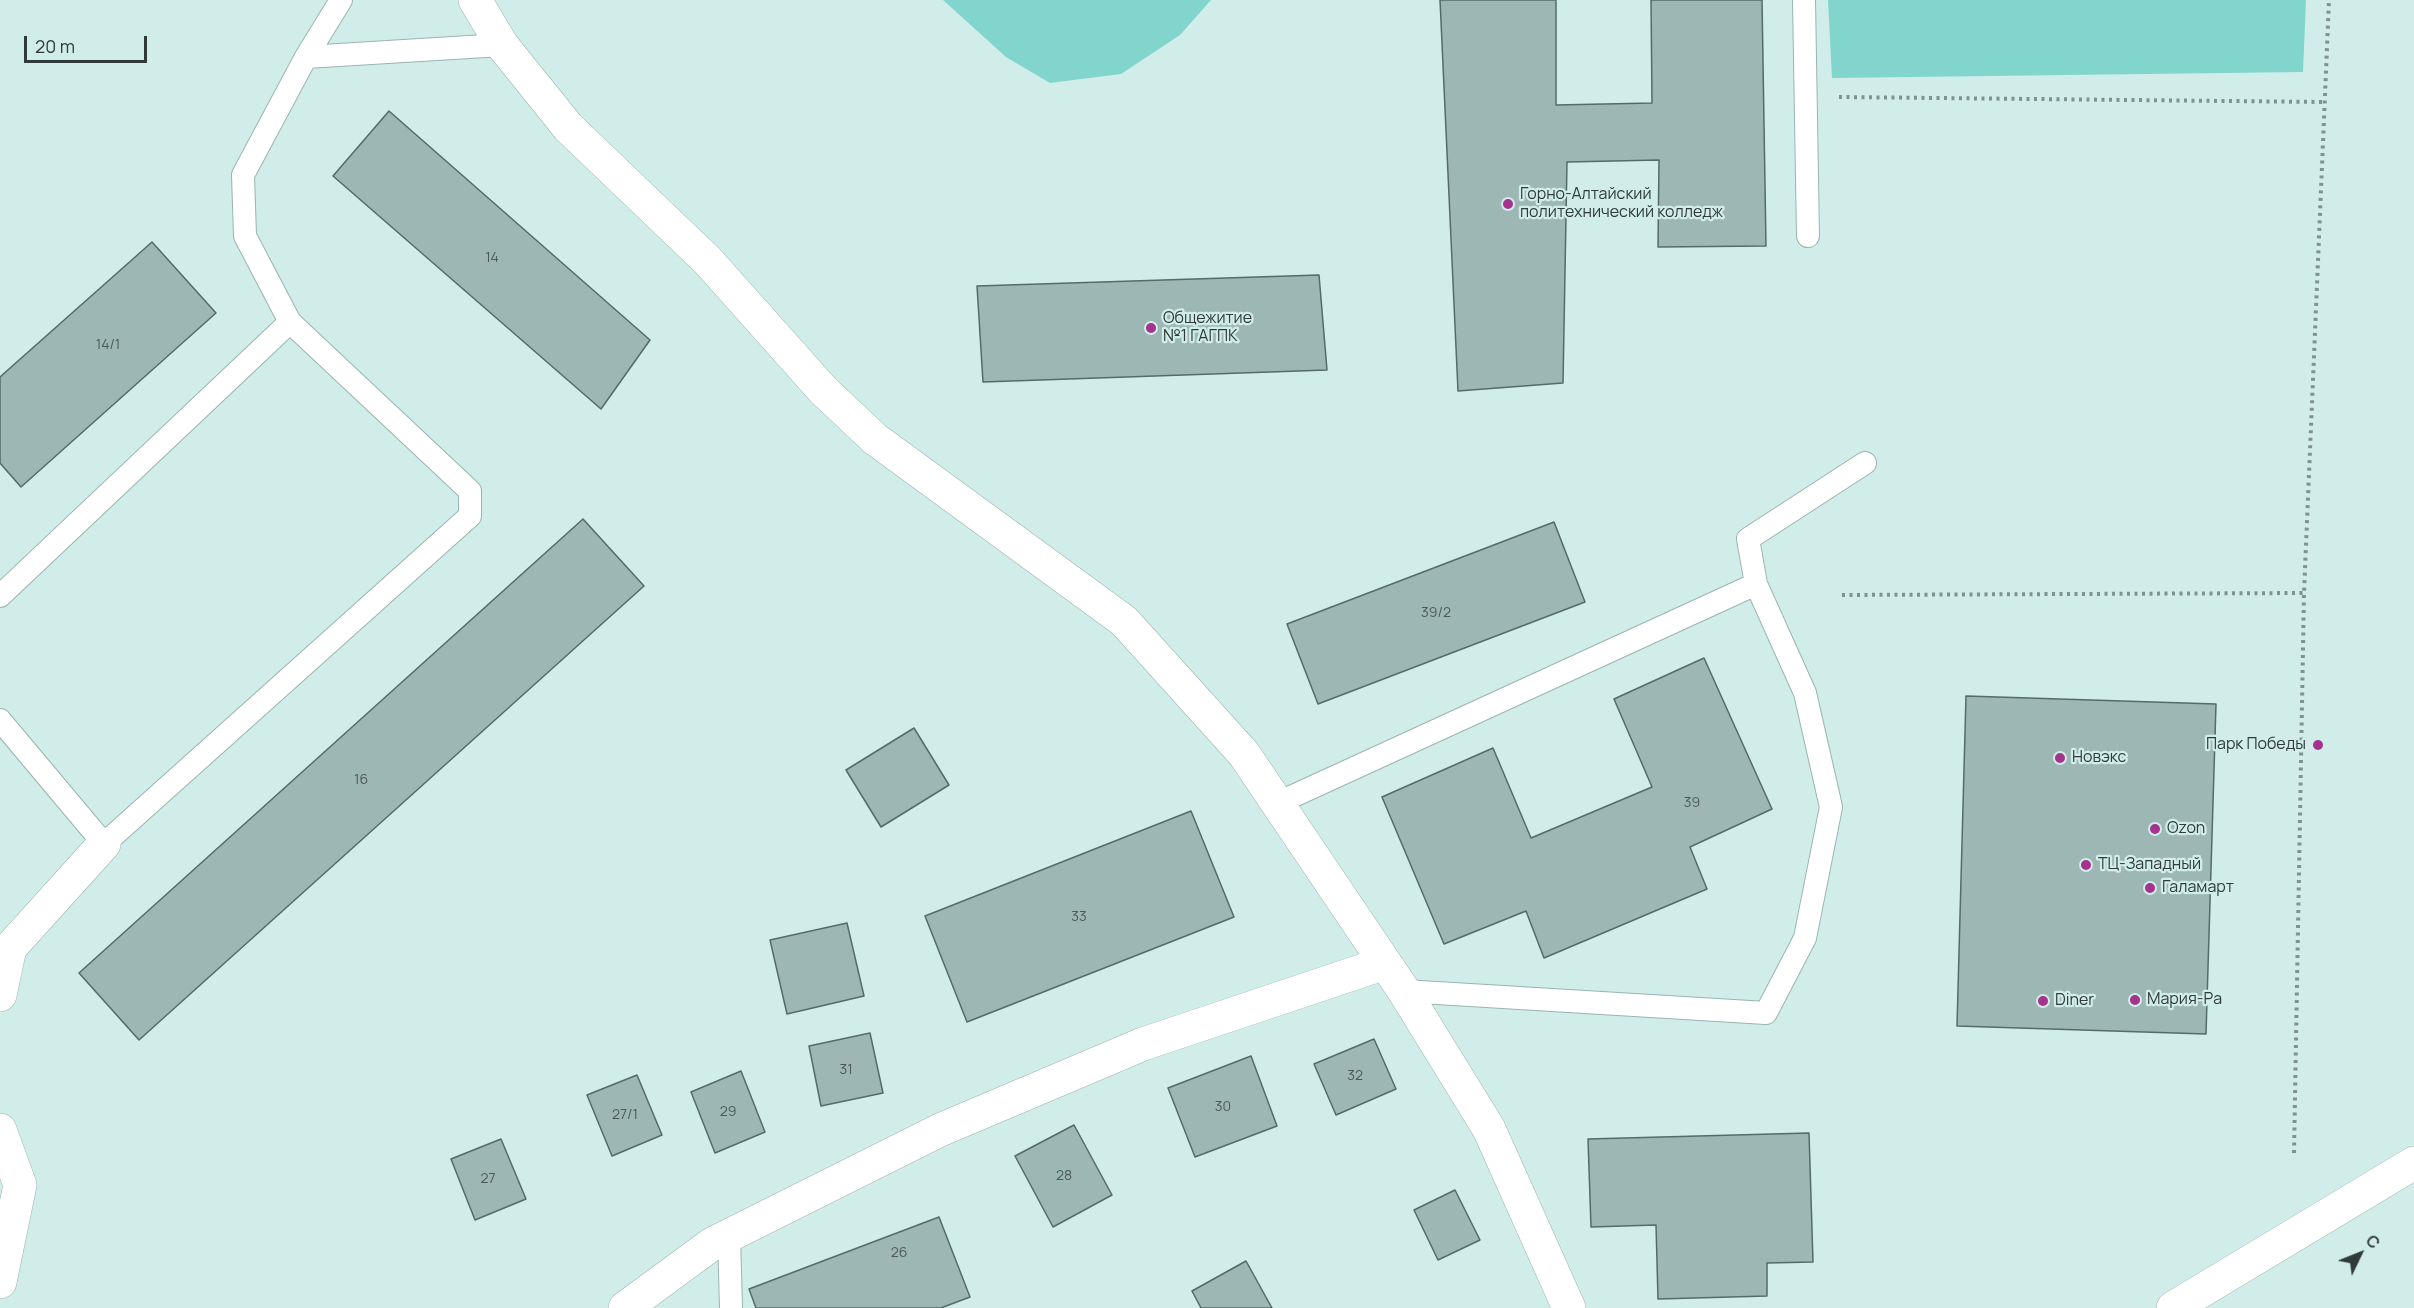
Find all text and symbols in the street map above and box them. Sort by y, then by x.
scale bar [27,24,150,62]
text: 20 m [35,34,75,58]
place label: Горно-Алтайский политехнический колледж [1520,185,1723,223]
marker: Горно-Алтайский политехнический колледж [1501,197,1515,211]
house number: 14 [485,250,499,266]
place label: Общежитие №1 ГАГПК [1163,309,1252,347]
marker: Общежитие №1 ГАГПК [1144,321,1158,335]
house number: 14/1 [96,337,120,353]
house number: 39/2 [1421,605,1451,621]
place label: Парк Победы [2206,735,2306,755]
marker: Парк Победы [2311,738,2325,752]
place label: Новэкс [2072,748,2126,768]
marker: Новэкс [2053,751,2067,765]
house number: 16 [354,772,368,788]
house number: 39 [1684,795,1700,811]
place label: Ozon [2167,819,2205,839]
marker: Ozon [2148,822,2162,836]
place label: ТЦ-Западный [2098,855,2201,875]
marker: ТЦ-Западный [2079,858,2093,872]
place label: Галамарт [2162,878,2234,898]
marker: Галамарт [2143,881,2157,895]
house number: 33 [1071,909,1087,925]
place label: Мария-Ра [2147,990,2222,1010]
place label: Diner [2055,991,2094,1011]
marker: Мария-Ра [2128,993,2142,1007]
marker: Diner [2036,994,2050,1008]
house number: 31 [839,1062,853,1078]
house number: 32 [1347,1068,1363,1084]
house number: 30 [1215,1099,1231,1115]
house number: 29 [720,1104,736,1120]
house number: 27/1 [612,1107,638,1123]
house number: 28 [1056,1168,1072,1184]
house number: 27 [480,1171,496,1187]
north arrow [2330,1224,2390,1284]
text: С [2361,1230,2385,1254]
house number: 26 [891,1245,907,1261]

